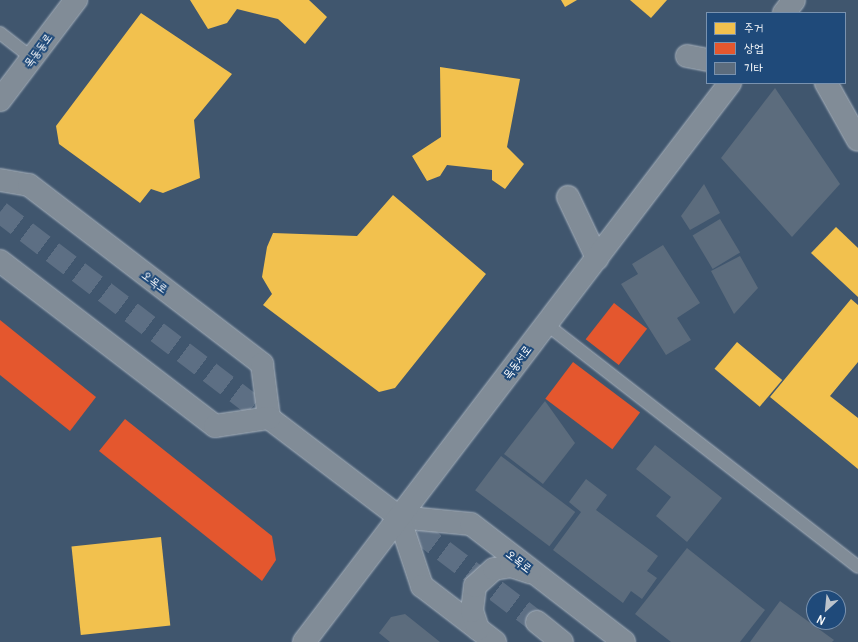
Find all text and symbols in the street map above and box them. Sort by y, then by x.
legend [706,12,846,84]
text: 주거 [744,20,763,35]
street label: 목동동로 [21,30,55,70]
text: 상업 [744,40,763,55]
text: 기타 [744,60,763,75]
street label: 오목로 [139,268,171,296]
street label: 목동서로 [500,342,534,382]
street label: 오목로 [503,546,535,576]
north arrow [806,590,846,630]
text: N [814,612,828,628]

